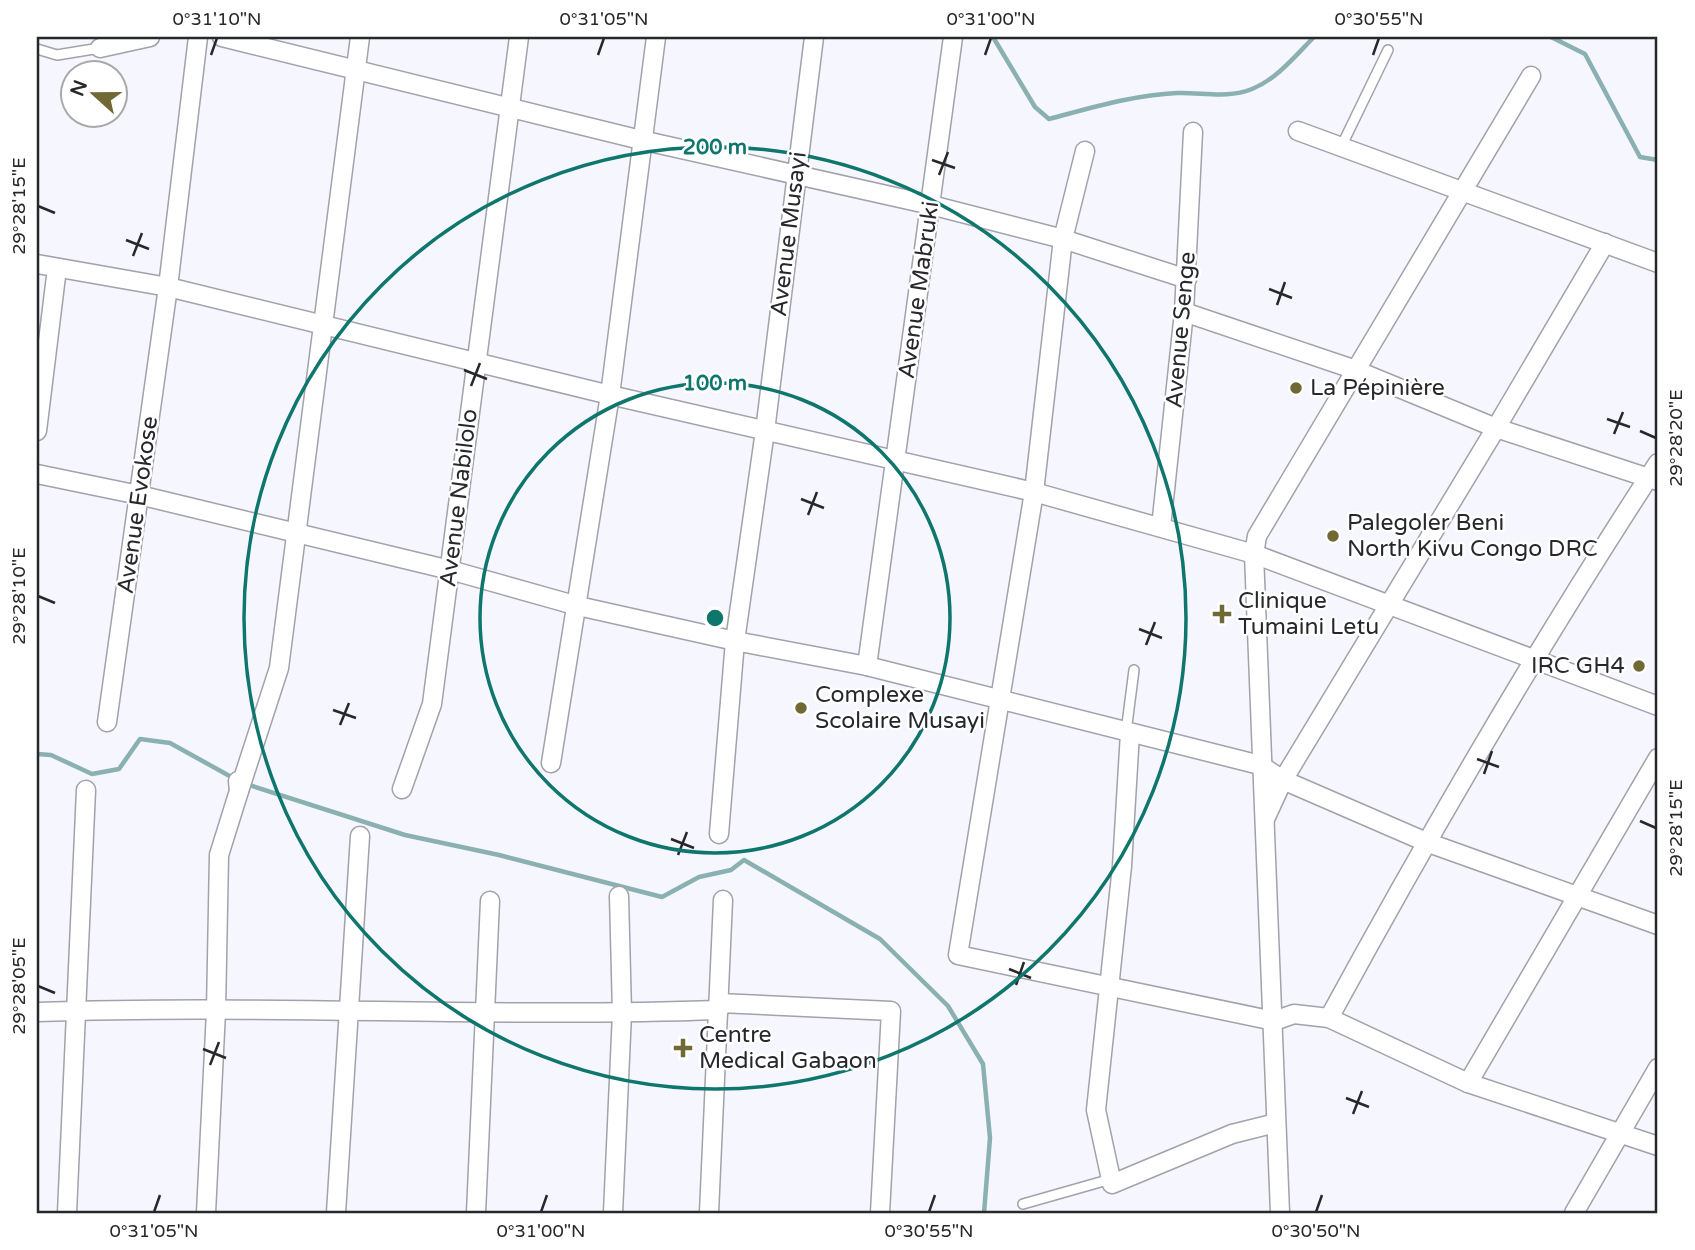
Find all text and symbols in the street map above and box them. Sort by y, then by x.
text: 0°31'10"N [172,8,262,30]
text: 0°31'05"N [559,8,649,30]
text: 0°31'00"N [946,8,1036,30]
text: 0°30'55"N [1334,8,1424,30]
north arrow [60,60,130,130]
text: N [66,77,92,99]
text: 200 m [683,135,747,160]
street label: Avenue Musayi [765,150,813,318]
text: 29°28'15"E [8,157,30,255]
street label: Avenue Mabruki [893,199,945,381]
street label: Avenue Senge [1160,251,1202,409]
text: 100 m [683,371,747,396]
place label: La Pépinière [1310,374,1445,402]
marker: La Pépinière [1288,380,1304,396]
text: 29°28'20"E [1665,389,1687,487]
street label: Avenue Nabilolo [434,407,484,589]
street label: Avenue Evokose [112,414,164,596]
place label: Palegoler Beni North Kivu Congo DRC [1347,509,1598,563]
marker: Palegoler Beni North Kivu Congo DRC [1325,528,1341,544]
text: 29°28'10"E [8,547,30,645]
place label: Clinique Tumaini Letu [1238,587,1379,641]
marker: Clinique Tumaini Letu [1212,604,1232,624]
centre of rings [703,606,727,630]
place label: IRC GH4 [1531,652,1625,680]
marker: IRC GH4 [1631,658,1647,674]
place label: Complexe Scolaire Musayi [815,681,985,735]
marker: Complexe Scolaire Musayi [793,700,809,716]
text: 29°28'15"E [1665,779,1687,877]
text: 29°28'05"E [8,937,30,1035]
place label: Centre Medical Gabaon [699,1021,877,1075]
marker: Centre Medical Gabaon [673,1038,693,1058]
text: 0°31'05"N [109,1220,199,1242]
text: 0°31'00"N [496,1220,586,1242]
text: 0°30'55"N [884,1220,974,1242]
text: 0°30'50"N [1271,1220,1361,1242]

